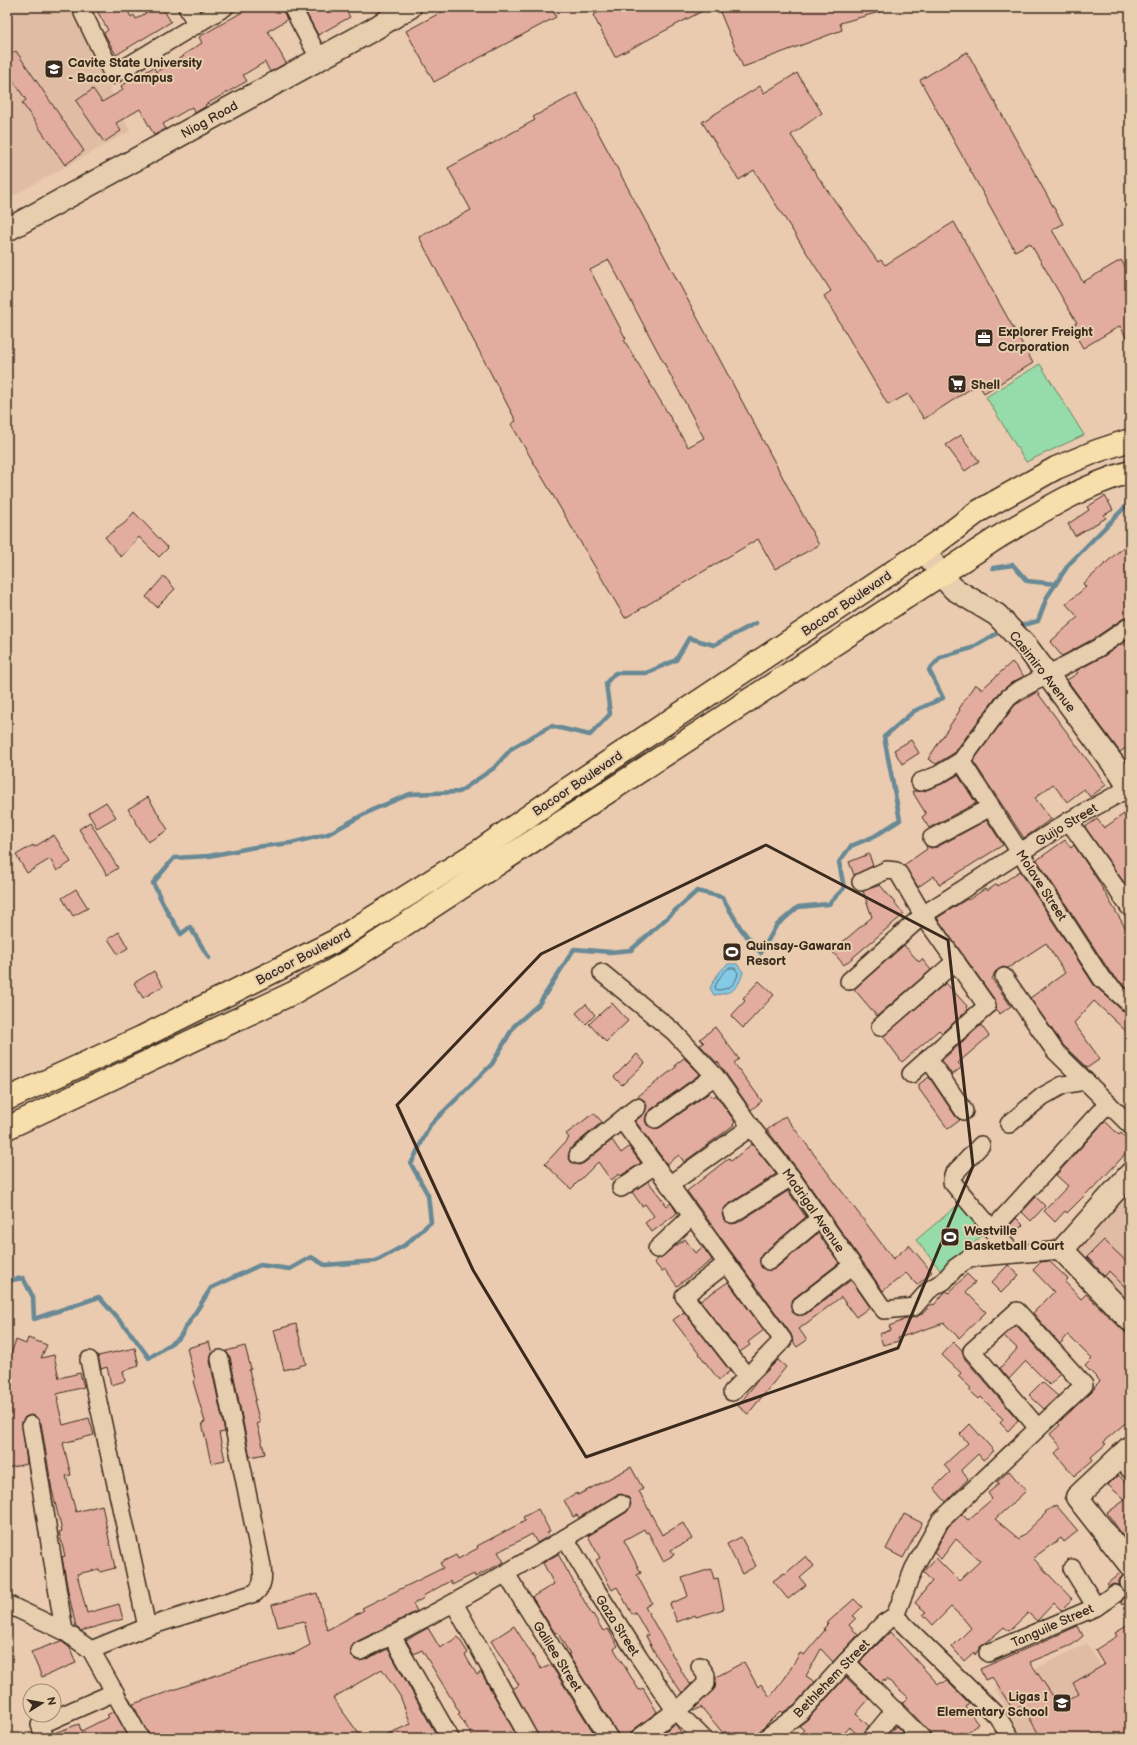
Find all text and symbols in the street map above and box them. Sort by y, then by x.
place label: Cavite State University - Bacoor Campus [68,55,202,86]
school or university icon: Cavite State University - Bacoor Campus [43,58,65,80]
street label: Niog Road [178,98,241,142]
place label: Explorer Freight Corporation [998,324,1093,355]
office icon: Explorer Freight Corporation [973,327,995,349]
supermarket icon: Shell [946,373,968,395]
place label: Shell [971,377,1000,393]
street label: Bacoor Boulevard [798,568,895,640]
street label: Casimiro Avenue [1005,628,1079,716]
street label: Bacoor Boulevard [529,748,626,820]
street label: Guijo Street [1033,800,1100,850]
street label: Molave Street [1012,847,1070,924]
street label: Bacoor Boulevard [253,925,354,989]
place label: Quinsay-Gawaran Resort [746,938,851,969]
sports icon: Quinsay-Gawaran Resort [721,941,743,963]
street label: Madrigal Avenue [778,1166,848,1256]
place label: Westville Basketball Court [964,1223,1065,1254]
sports icon: Westville Basketball Court [939,1226,961,1248]
street label: Gaza Street [592,1592,643,1659]
street label: Tanguile Street [1009,1601,1096,1651]
street label: Galilee Street [529,1618,585,1695]
street label: Bethlehem Street [790,1636,873,1721]
north arrow [22,1683,62,1723]
place label: Ligas I Elementary School [937,1689,1048,1720]
school or university icon: Ligas I Elementary School [1051,1692,1073,1714]
text: N [44,1696,58,1706]

